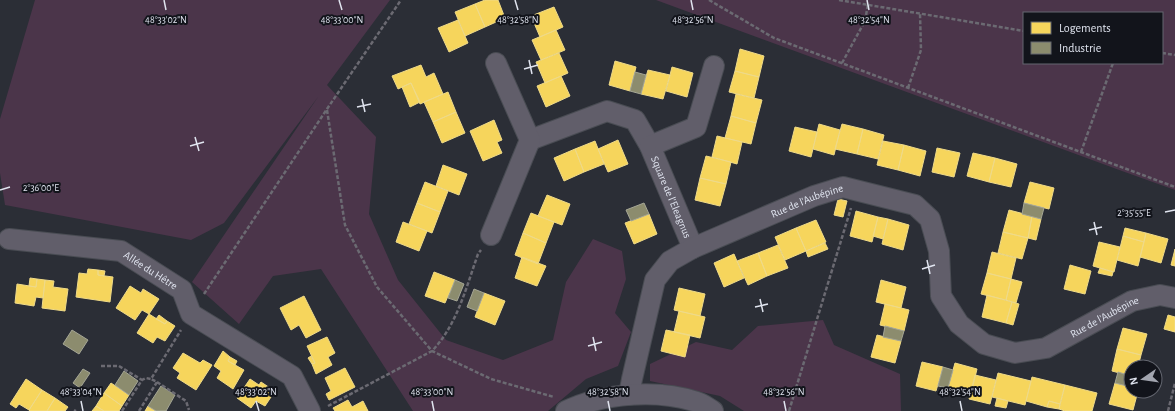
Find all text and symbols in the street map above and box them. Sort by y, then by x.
legend [1023,12,1163,64]
text: 48°33'02"N [145,15,187,25]
text: 48°33'00"N [321,15,363,25]
text: 48°32'58"N [497,15,539,25]
text: 48°32'56"N [672,15,714,25]
text: 48°32'54"N [848,15,890,25]
text: Logements [1059,22,1111,34]
text: Industrie [1059,42,1101,54]
street label: Square de l'Eleagnus [649,155,693,240]
street label: Rue de l'Aubépine [769,182,844,220]
text: 2°36'00"E [23,183,59,193]
text: 2°35'55"E [1117,208,1151,218]
street label: Allée du Hêtre [122,249,179,292]
street label: Rue de l'Aubépine [1068,295,1140,340]
north arrow [1123,359,1163,399]
text: N [1128,376,1140,386]
text: 48°33'04"N [60,387,102,397]
text: 48°33'02"N [235,387,277,397]
text: 48°33'00"N [411,387,453,397]
text: 48°32'58"N [587,387,629,397]
text: 48°32'56"N [763,387,805,397]
text: 48°32'54"N [939,387,981,397]

